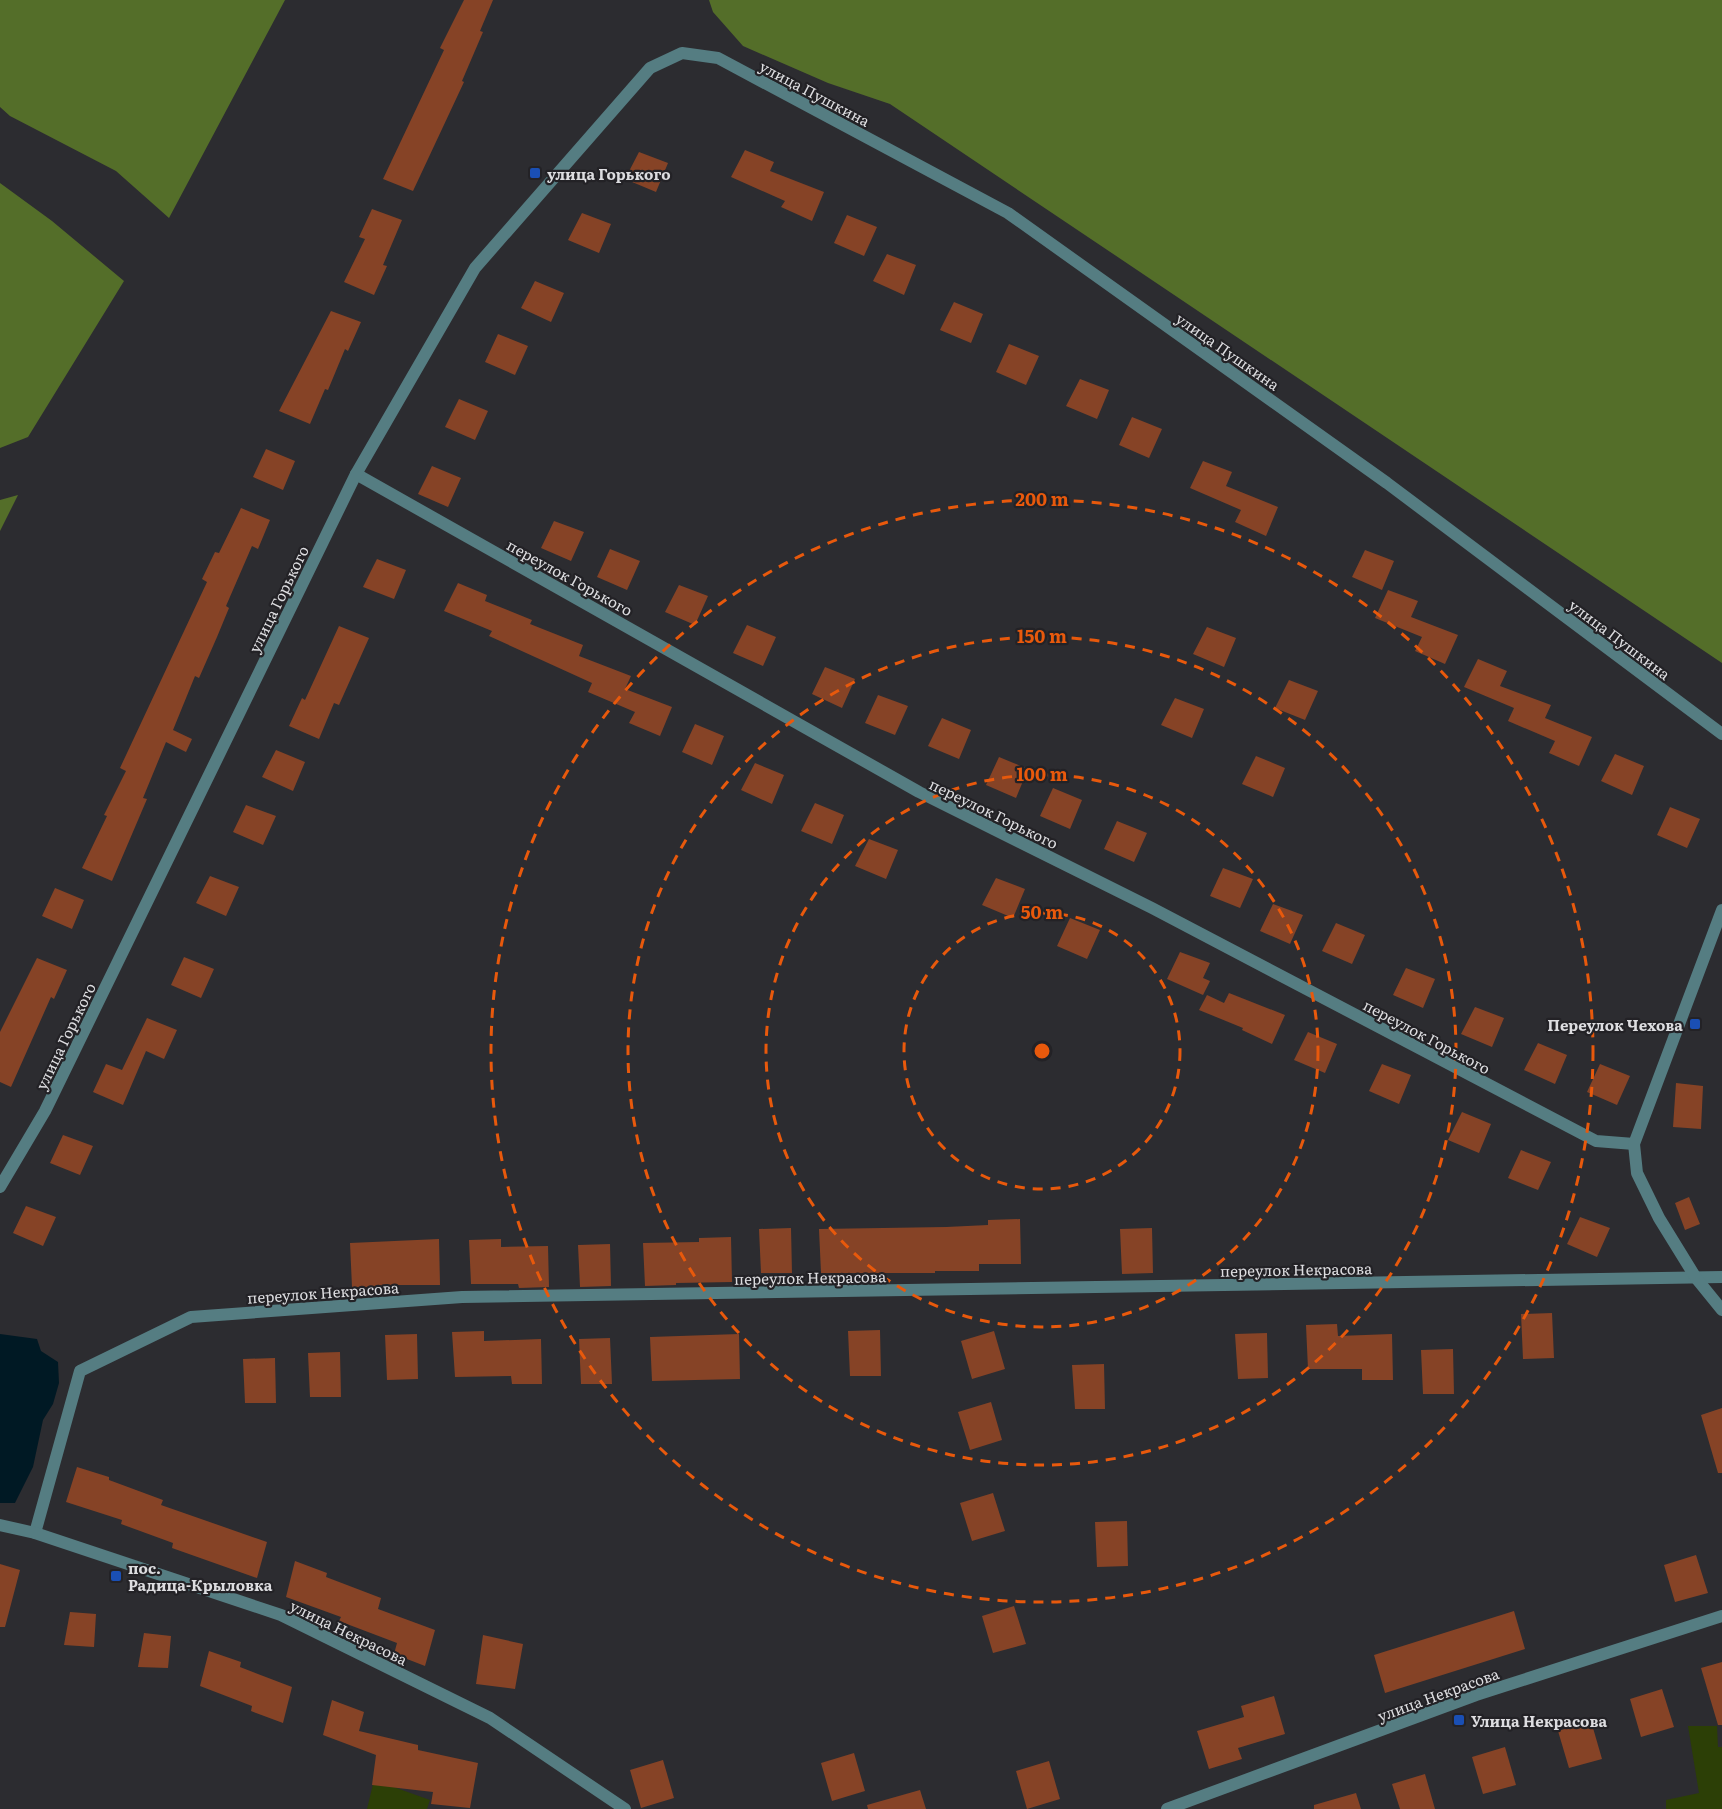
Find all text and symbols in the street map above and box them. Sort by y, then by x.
street label: улица Пушкина [756,54,875,132]
place label: улица Горького [547,162,671,185]
marker: улица Горького [528,166,542,180]
street label: улица Пушкина [1171,307,1285,396]
text: 200 m [1015,485,1069,512]
street label: переулок Горького [503,533,637,621]
street label: улица Горького [242,541,314,657]
street label: улица Пушкина [1564,593,1676,685]
text: 150 m [1017,622,1067,649]
text: 100 m [1016,760,1068,787]
street label: переулок Горького [926,772,1063,854]
text: 50 m [1021,898,1063,925]
street label: улица Горького [29,978,101,1094]
street label: переулок Горького [1359,993,1495,1079]
place label: Переулок Чехова [1547,1013,1683,1036]
marker: Переулок Чехова [1688,1017,1702,1031]
centre of rings [1032,1041,1052,1061]
street label: переулок Некрасова [1220,1256,1373,1282]
street label: переулок Некрасова [734,1264,887,1290]
street label: переулок Некрасова [246,1275,401,1309]
place label: пос. Радица-Крыловка [128,1556,273,1596]
marker: пос. Радица-Крыловка [109,1569,123,1583]
street label: улица Некрасова [286,1594,412,1671]
street label: улица Некрасова [1374,1661,1503,1727]
place label: Улица Некрасова [1471,1709,1607,1732]
marker: Улица Некрасова [1452,1713,1466,1727]

